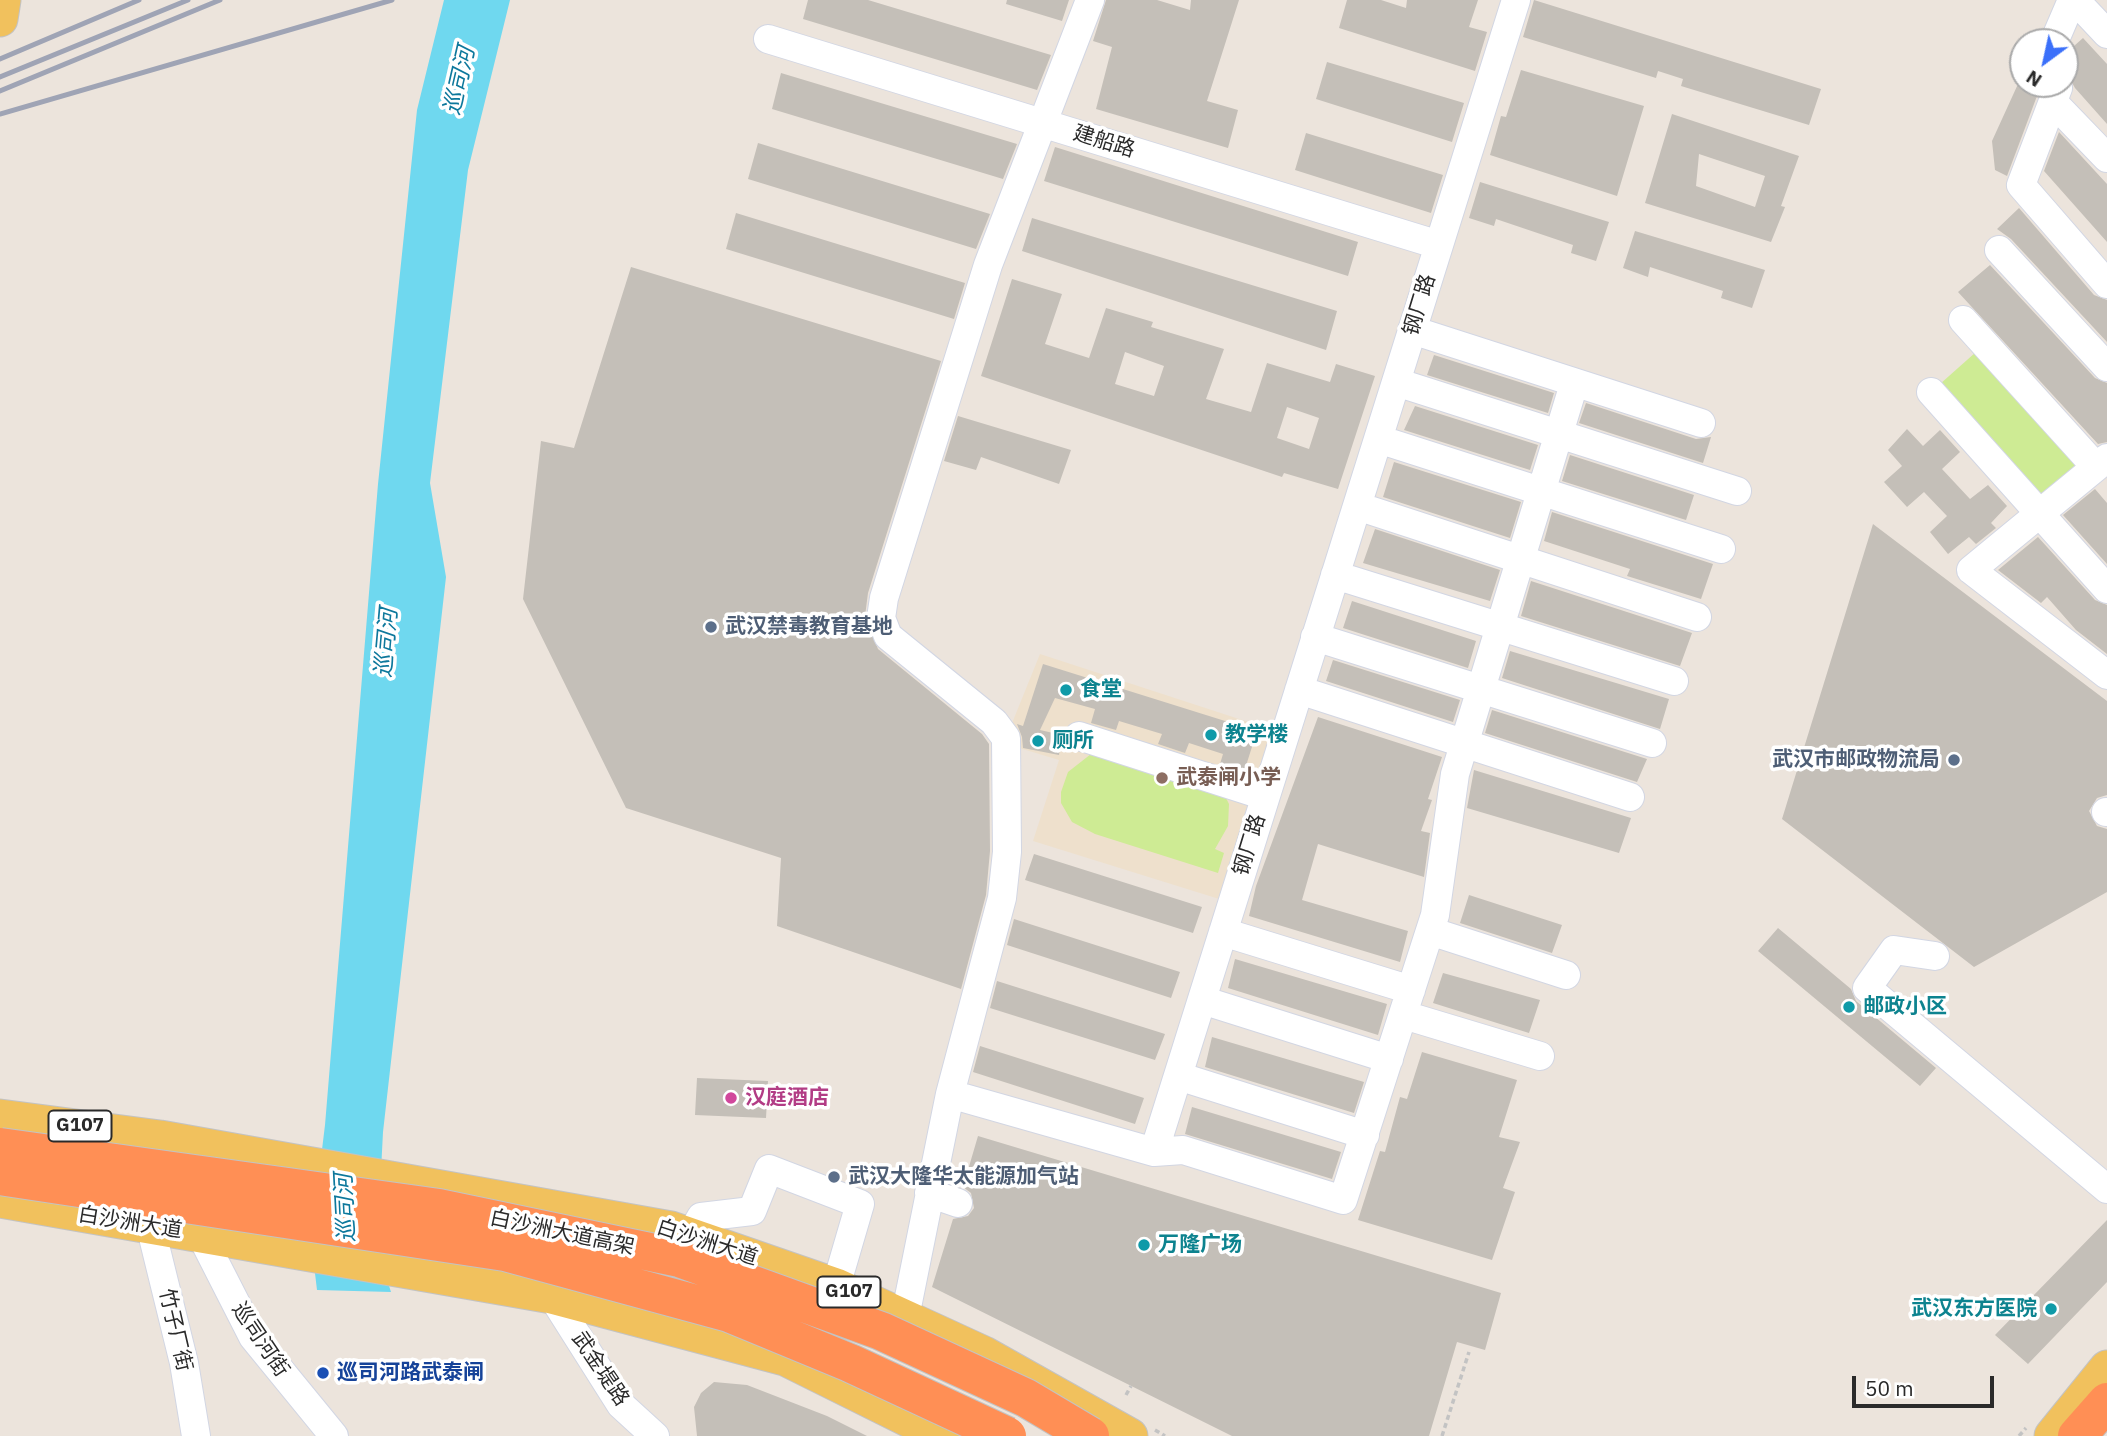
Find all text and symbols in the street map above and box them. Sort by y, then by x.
north arrow [2009,28,2079,98]
water label: 巡司河 [439,44,481,118]
text: N [2021,65,2046,93]
street label: 建船路 [1070,121,1138,163]
street label: 钢厂路 [1399,271,1441,339]
water label: 巡司河 [370,607,404,679]
place label: 武汉禁毒教育基地 [725,614,893,640]
marker: 武汉禁毒教育基地 [703,619,719,635]
place label: 食堂 [1080,677,1122,703]
marker: 食堂 [1058,682,1074,698]
place label: 教学楼 [1225,722,1288,748]
marker: 教学楼 [1203,727,1219,743]
place label: 厕所 [1052,728,1094,754]
marker: 厕所 [1030,733,1046,749]
place label: 武汉市邮政物流局 [1772,747,1940,773]
marker: 武汉市邮政物流局 [1946,752,1962,768]
place label: 武泰闸小学 [1176,765,1281,791]
marker: 武泰闸小学 [1154,770,1170,786]
street label: 钢厂路 [1229,811,1271,879]
place label: 邮政小区 [1863,994,1947,1020]
marker: 邮政小区 [1841,999,1857,1015]
place label: 汉庭酒店 [745,1085,829,1111]
marker: 汉庭酒店 [723,1090,739,1106]
road number: G107 [48,1110,112,1142]
place label: 武汉大隆华太能源加气站 [848,1164,1079,1190]
marker: 武汉大隆华太能源加气站 [826,1169,842,1185]
water label: 巡司河 [330,1173,362,1243]
street label: 白沙洲大道 [76,1202,184,1244]
street label: 白沙洲大道高架 [487,1205,637,1261]
street label: 白沙洲大道 [653,1215,761,1271]
place label: 万隆广场 [1158,1232,1242,1258]
marker: 万隆广场 [1136,1237,1152,1253]
road number: G107 [818,1276,880,1308]
street label: 竹子厂街 [153,1286,197,1374]
place label: 武汉东方医院 [1911,1296,2037,1322]
street label: 巡司河街 [226,1298,294,1382]
marker: 武汉东方医院 [2043,1301,2059,1317]
street label: 武金堤路 [566,1327,634,1411]
place label: 巡司河路武泰闸 [337,1360,484,1386]
scale bar [1855,1362,1997,1406]
marker: 巡司河路武泰闸 [315,1365,331,1381]
text: 50 m [1865,1374,1914,1402]

